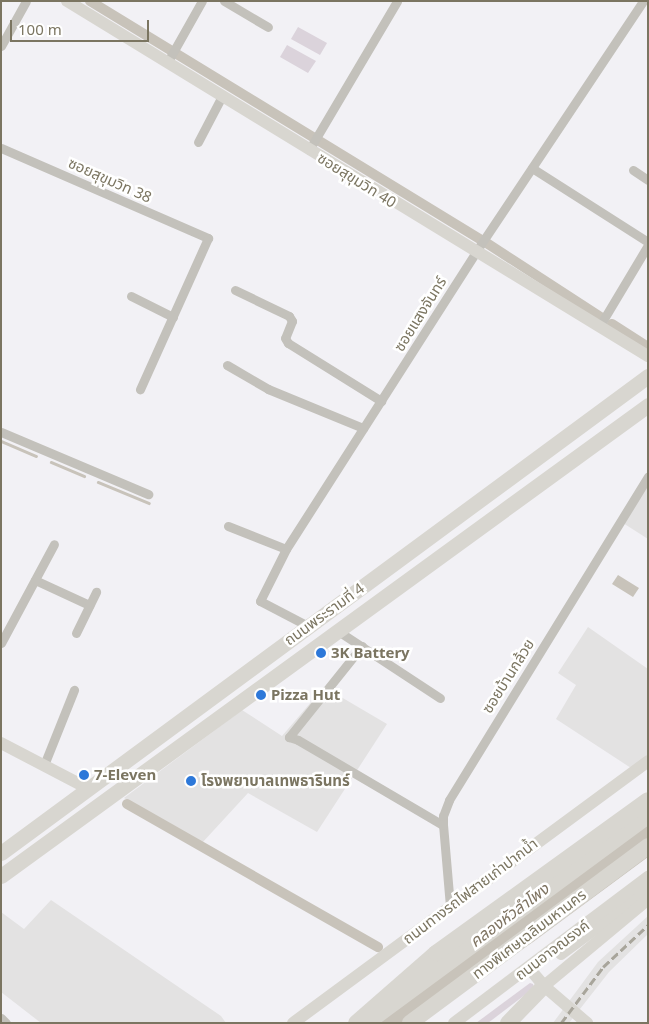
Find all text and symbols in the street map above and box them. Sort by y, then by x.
scale bar [12,10,151,42]
text: 100 m [18,19,62,39]
street label: ซอยสุขุมวิท 40 [314,149,400,211]
street label: ซอยสุขุมวิท 38 [65,154,155,206]
street label: ซอยแสงจันทร์ [390,273,450,355]
street label: ถนนพระรามที่ 4 [280,579,368,649]
street label: ซอยบ้านกล้วย [478,636,538,716]
place label: 3K Battery [331,644,410,662]
marker: 3K Battery [315,647,327,659]
place label: Pizza Hut [271,686,340,704]
marker: Pizza Hut [255,689,267,701]
place label: 7-Eleven [94,766,156,784]
marker: 7-Eleven [78,769,90,781]
place label: โรงพยาบาลเทพธารินทร์ [201,772,350,790]
marker: โรงพยาบาลเทพธารินทร์ [185,775,197,787]
street label: ถนนทางรถไฟสายเก่าปากน้ำ [399,834,541,948]
water label: คลองหัวลำโพง [466,879,552,951]
street label: ทางพิเศษเฉลิมมหานคร [469,885,589,983]
street label: ถนนอาจณรงค์ [511,916,593,984]

